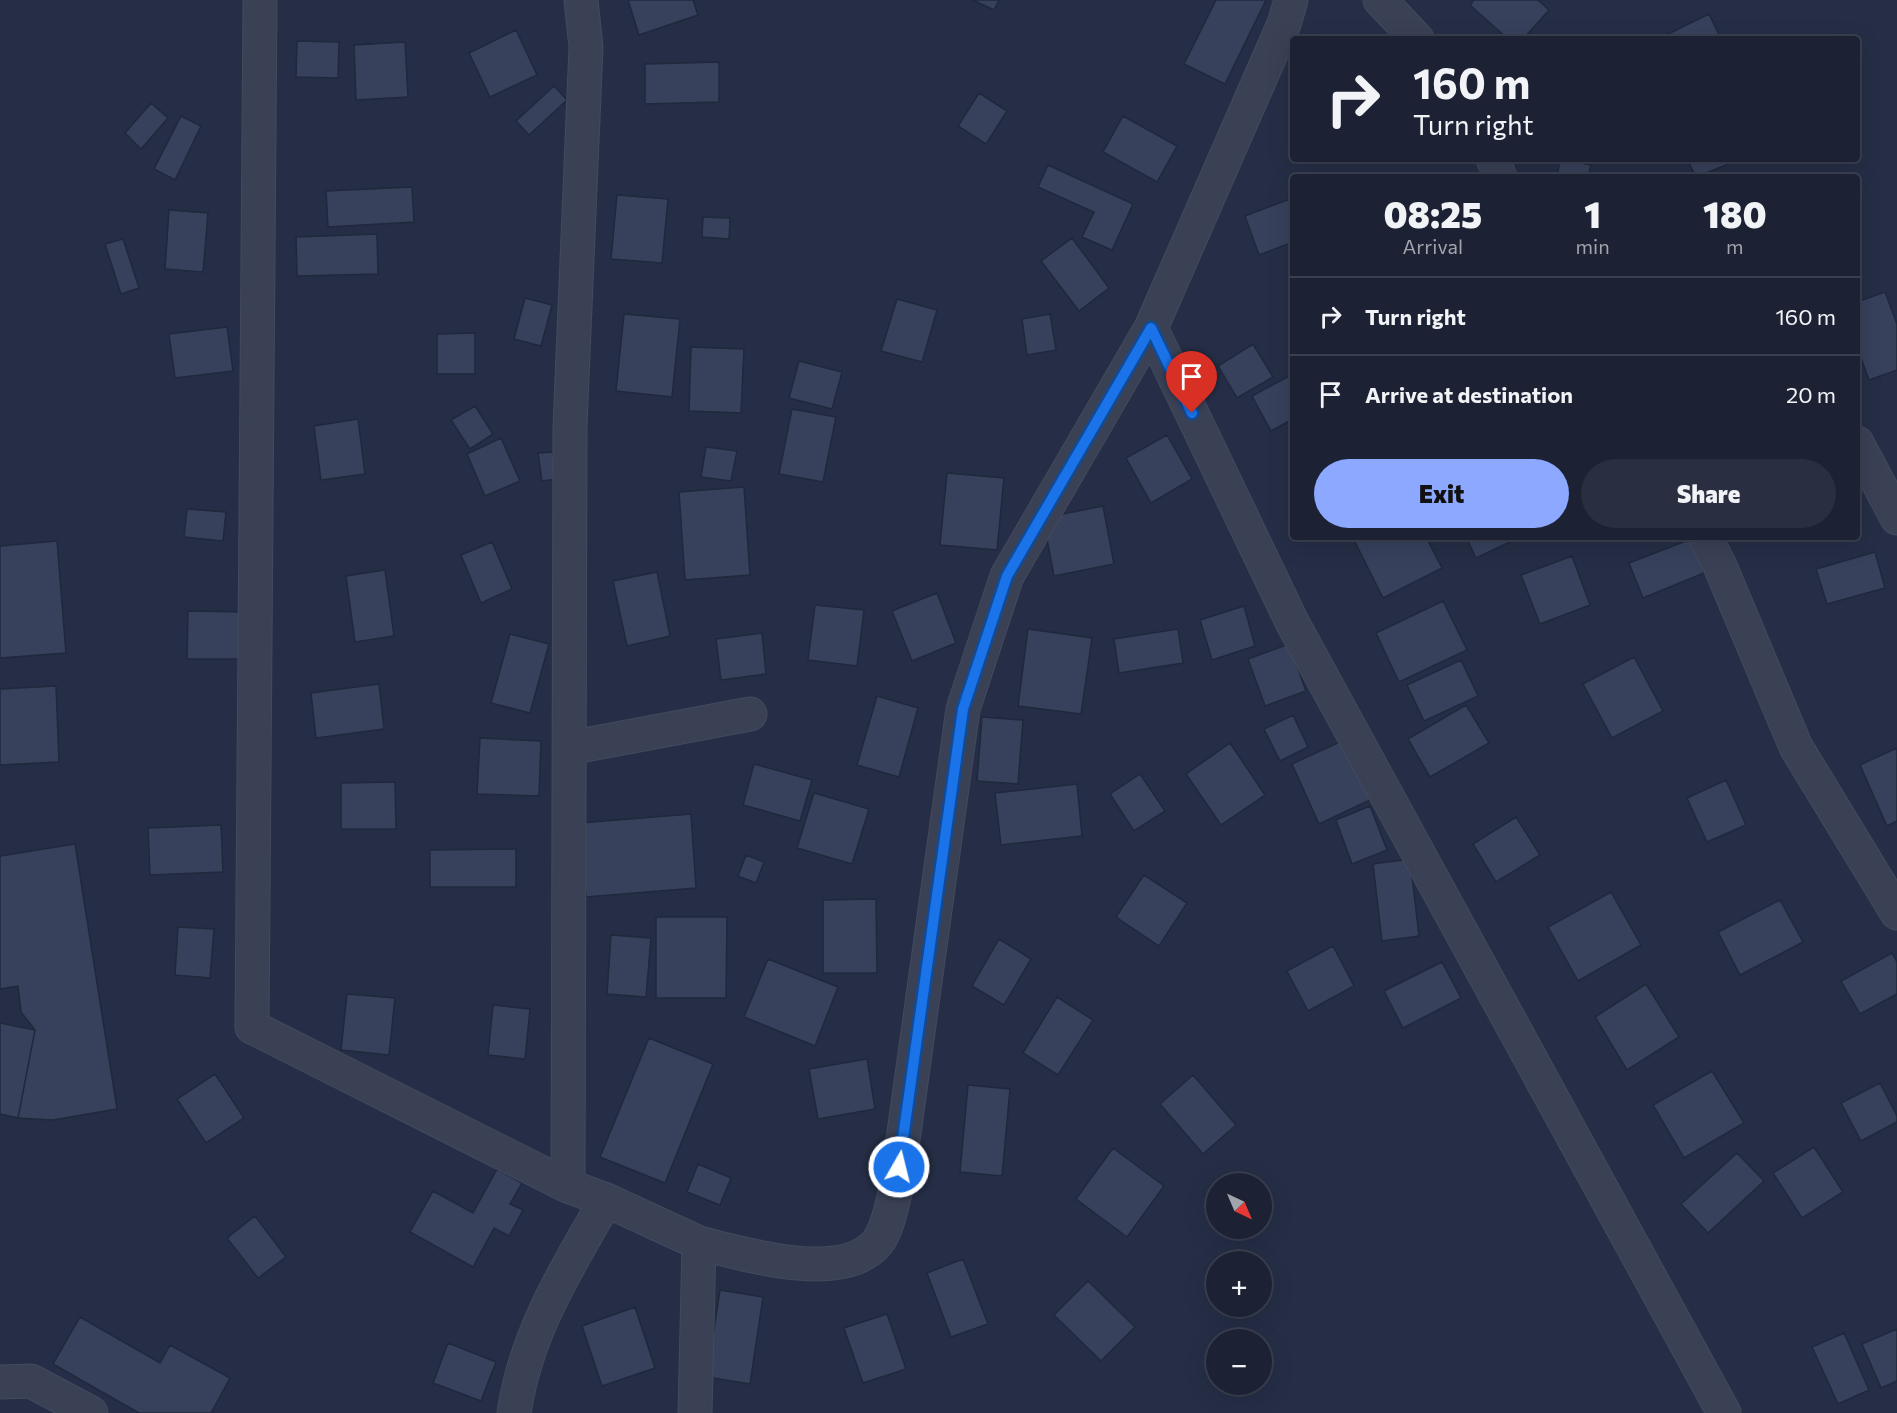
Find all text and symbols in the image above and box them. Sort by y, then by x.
text: 160 m [1413,56,1531,108]
icon: right [1314,60,1392,138]
text: Turn right [1413,108,1533,141]
text: 08:25 [1383,191,1482,235]
text: 1 [1584,191,1601,235]
text: 180 [1703,191,1767,235]
text: Arrival [1403,234,1463,258]
text: min [1576,234,1610,258]
text: m [1726,234,1744,258]
icon: right [1314,300,1347,333]
text: Turn right [1365,303,1466,330]
text: 160 m [1775,303,1836,330]
pin [1166,351,1217,413]
icon: arrive [1175,360,1208,393]
icon: arrive [1314,378,1347,411]
text: Arrive at destination [1365,381,1573,408]
text: 20 m [1786,381,1836,408]
button: Exit [1314,459,1569,528]
button: Share [1581,459,1836,528]
position arrow [867,1135,931,1199]
north arrow [1206,1173,1272,1239]
map controls [1206,1173,1272,1395]
button: + [1206,1251,1272,1317]
button: − [1206,1329,1272,1395]

